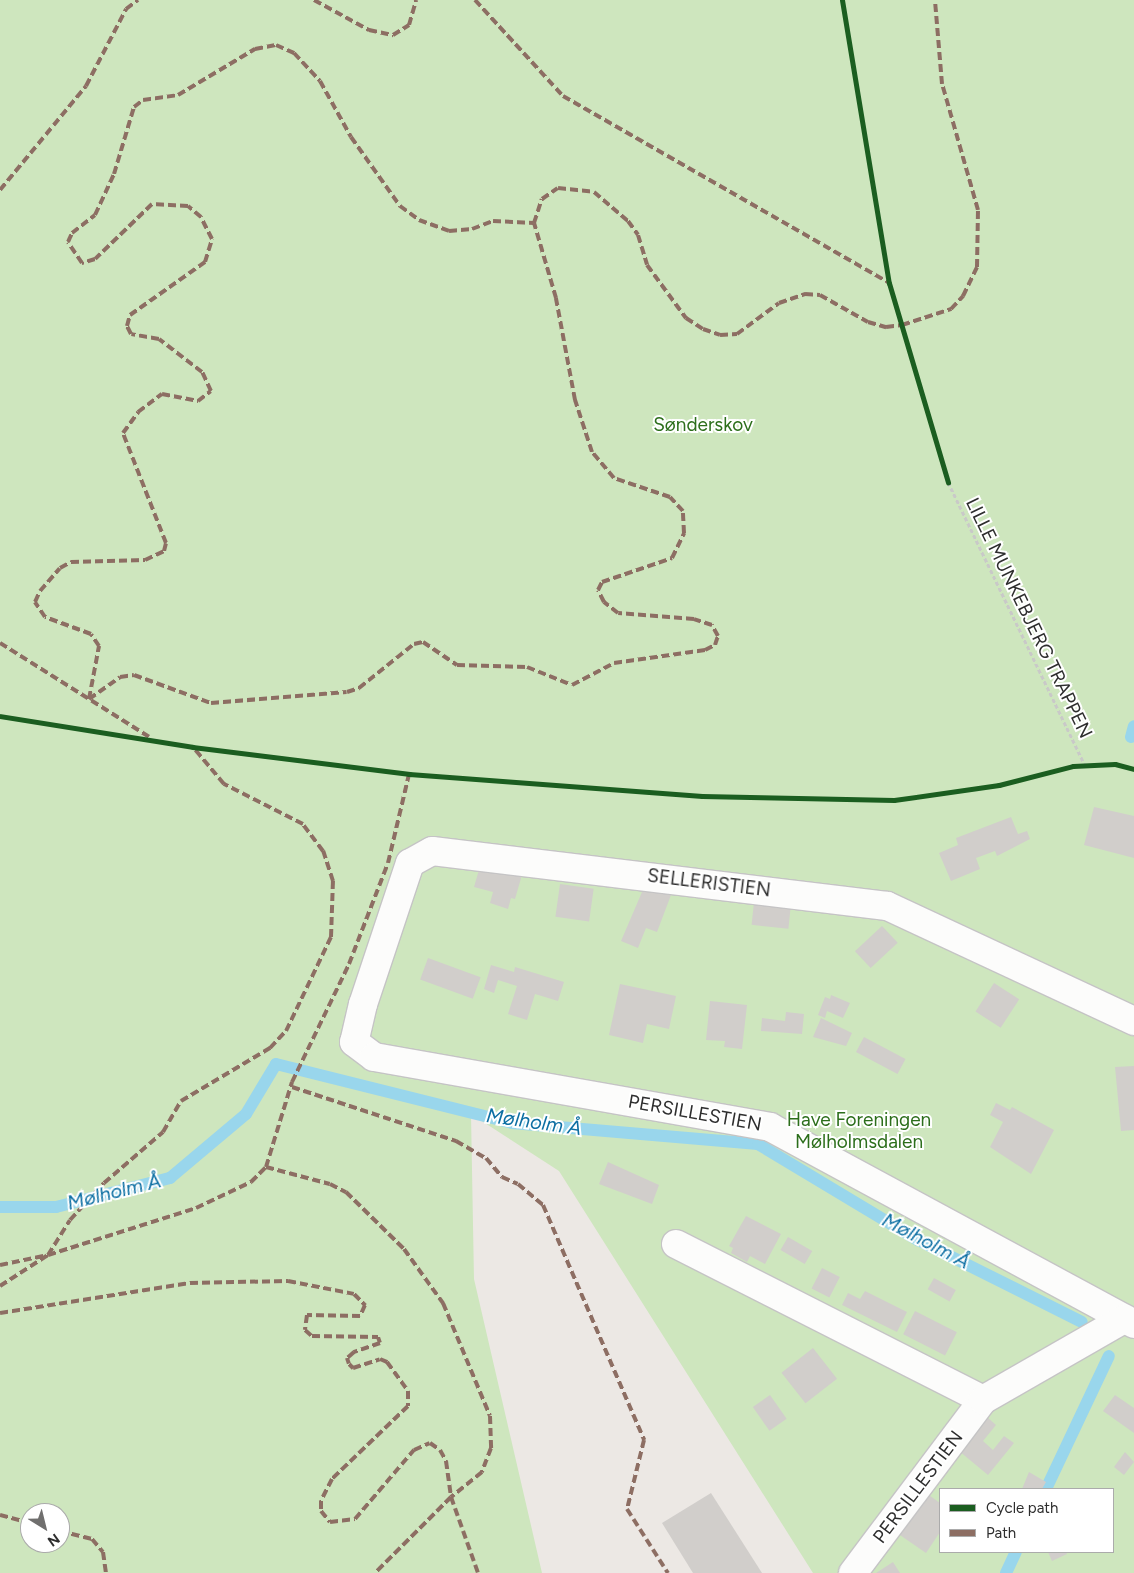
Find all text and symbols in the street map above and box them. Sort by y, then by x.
park label: Sønderskov [653,414,753,436]
street label: LILLE MUNKEBJERG TRAPPEN [961,494,1097,742]
street label: SELLERISTIEN [646,864,772,902]
street label: PERSILLESTIEN [626,1090,764,1136]
water label: Mølholm Å [485,1103,583,1141]
park label: Have Foreningen Mølholmsdalen [787,1109,931,1153]
water label: Mølholm Å [65,1169,163,1215]
water label: Mølholm Å [878,1208,974,1274]
street label: PERSILLESTIEN [868,1426,968,1548]
legend [939,1488,1114,1553]
text: Cycle path [986,1499,1058,1517]
north arrow [20,1503,70,1553]
text: Path [986,1524,1016,1542]
text: N [44,1530,63,1550]

